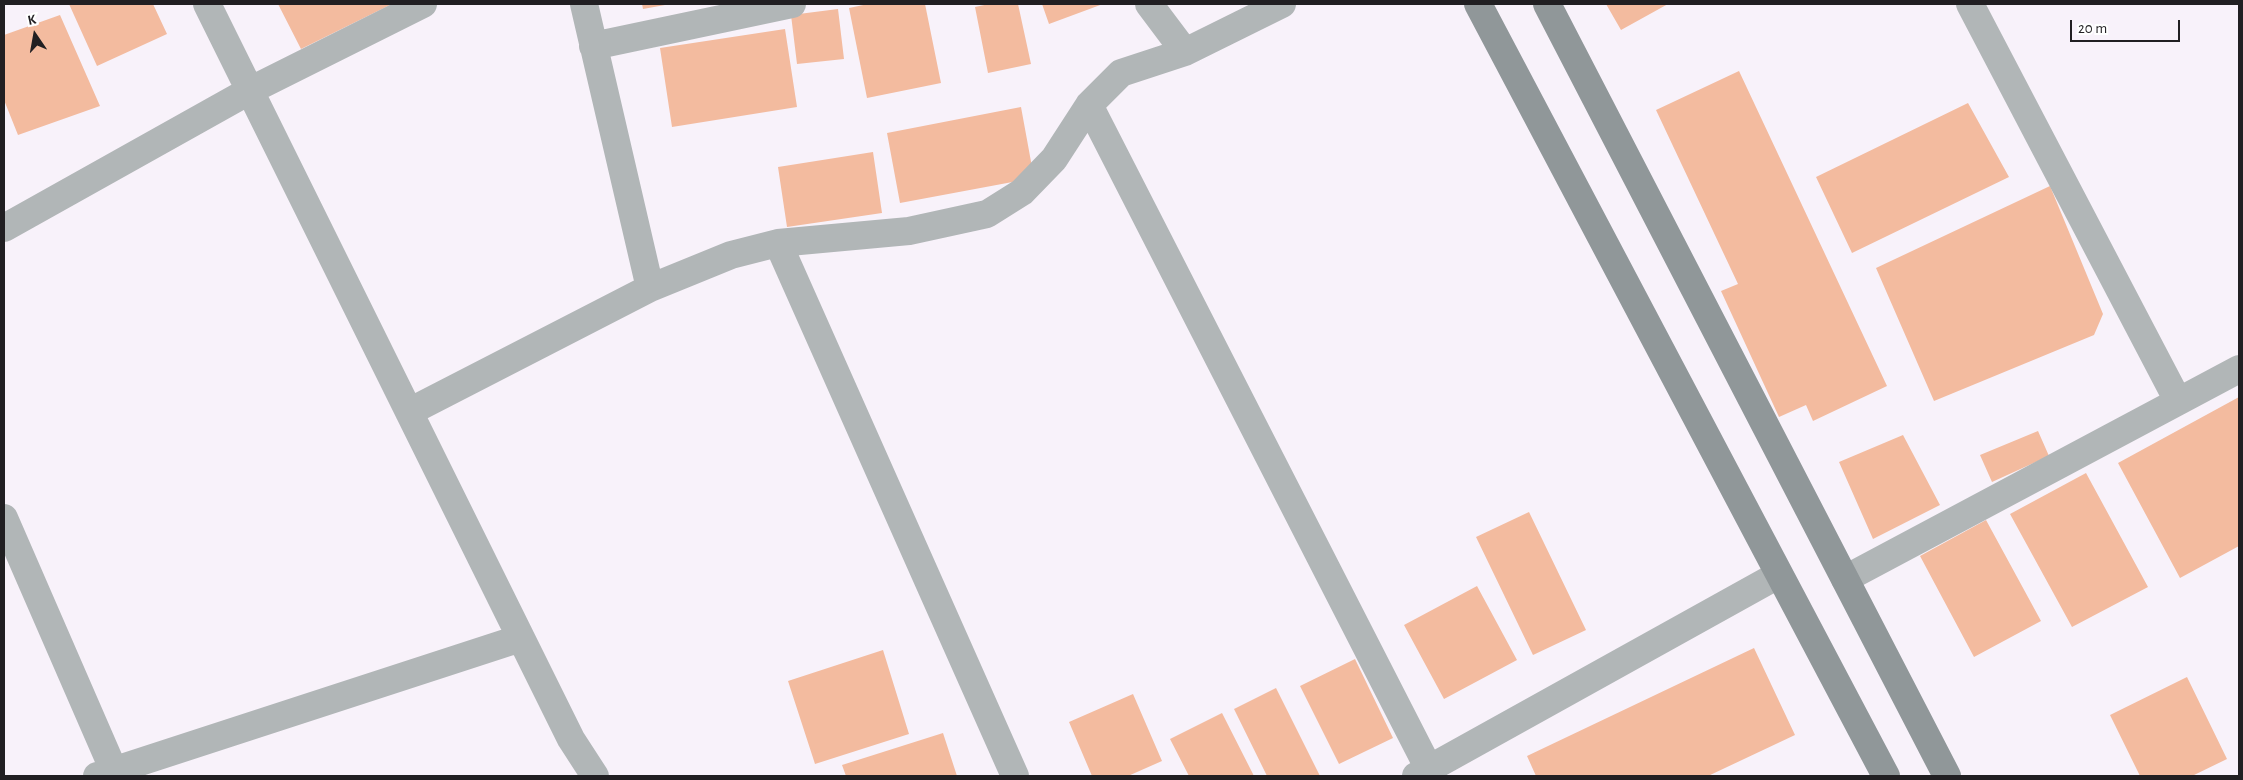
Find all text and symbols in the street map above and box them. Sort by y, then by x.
north arrow [10,10,60,60]
scale bar [2073,10,2183,42]
text: K [26,13,37,28]
text: 20 m [2078,21,2107,36]

